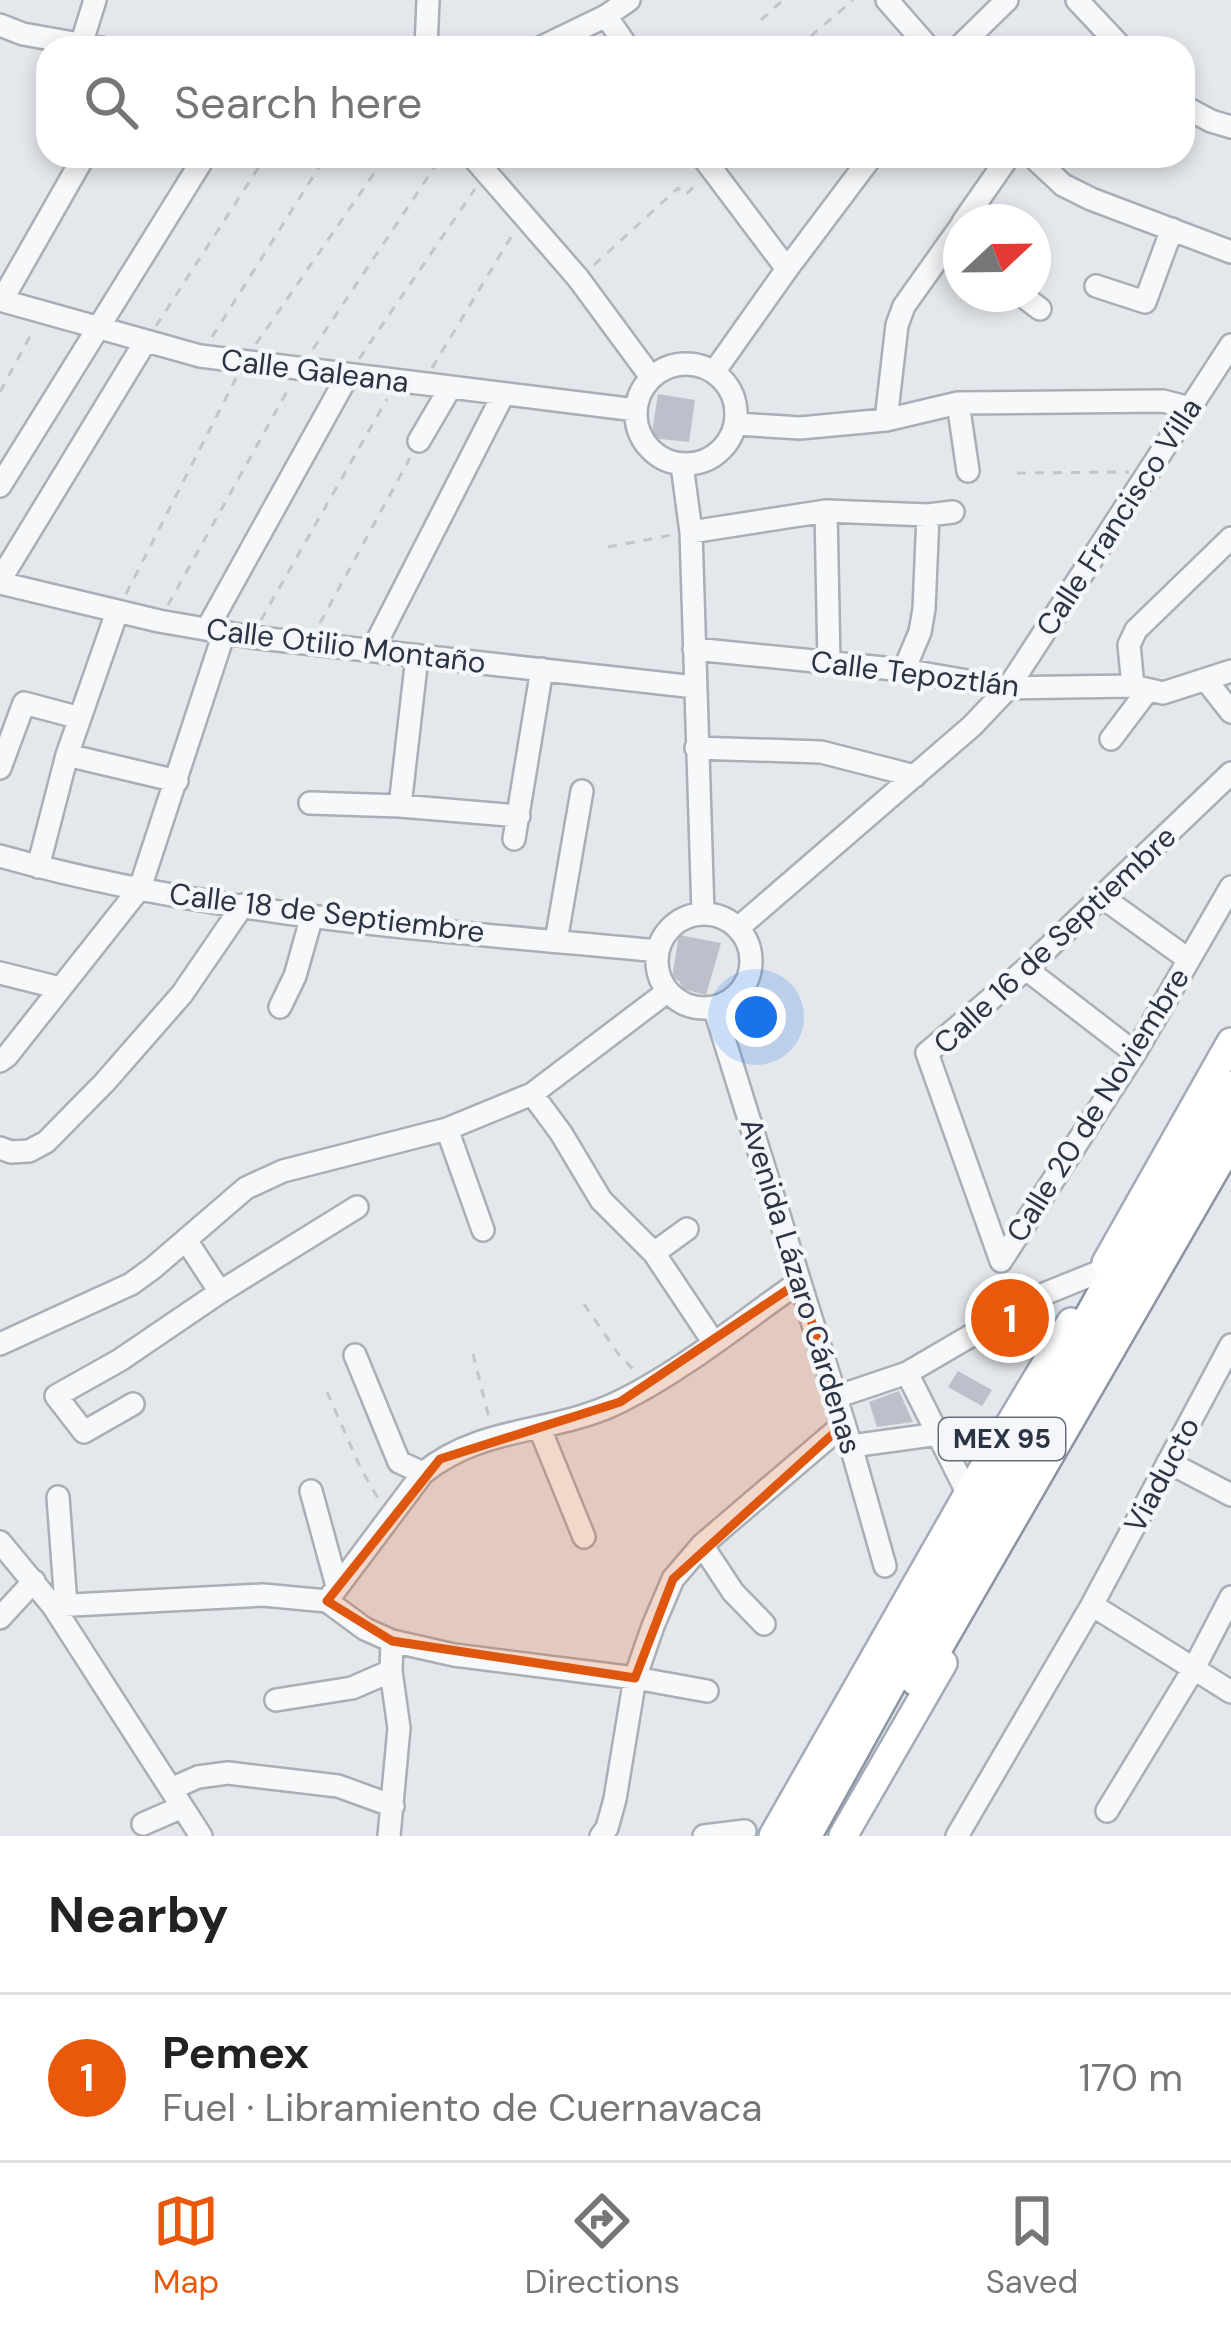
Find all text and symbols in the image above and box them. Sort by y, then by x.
search box [36,36,1195,168]
icon: search [78,69,144,135]
text: Search here [174,73,422,132]
north arrow [943,204,1051,312]
street label: Calle Galeana [219,340,411,401]
street label: Calle Francisco Villa [1027,390,1210,643]
street label: Calle Otilio Montaño [204,609,488,682]
street label: Calle Tepoztlán [809,641,1022,706]
street label: Calle 16 de Septiembre [925,817,1184,1062]
street label: Calle 18 de Septiembre [167,874,487,951]
street label: Calle 20 de Noviembre [997,960,1198,1249]
your location [726,987,786,1047]
street label: Avenida Lázaro Cárdenas [732,1113,871,1459]
pin: 1 [971,1273,1049,1363]
street label: Viaducto [1115,1410,1208,1539]
road number: MEX 95 [939,1418,1065,1460]
text: Nearby [48,1881,229,1948]
text: Pemex [162,2023,309,2082]
text: 1 [80,2052,94,2103]
text: 170 m [1079,2052,1183,2103]
text: Fuel · Libramiento de Cuernavaca [162,2082,762,2133]
tab: Map [153,2188,219,2303]
tab: Directions [525,2188,680,2303]
tab: Saved [986,2188,1078,2303]

